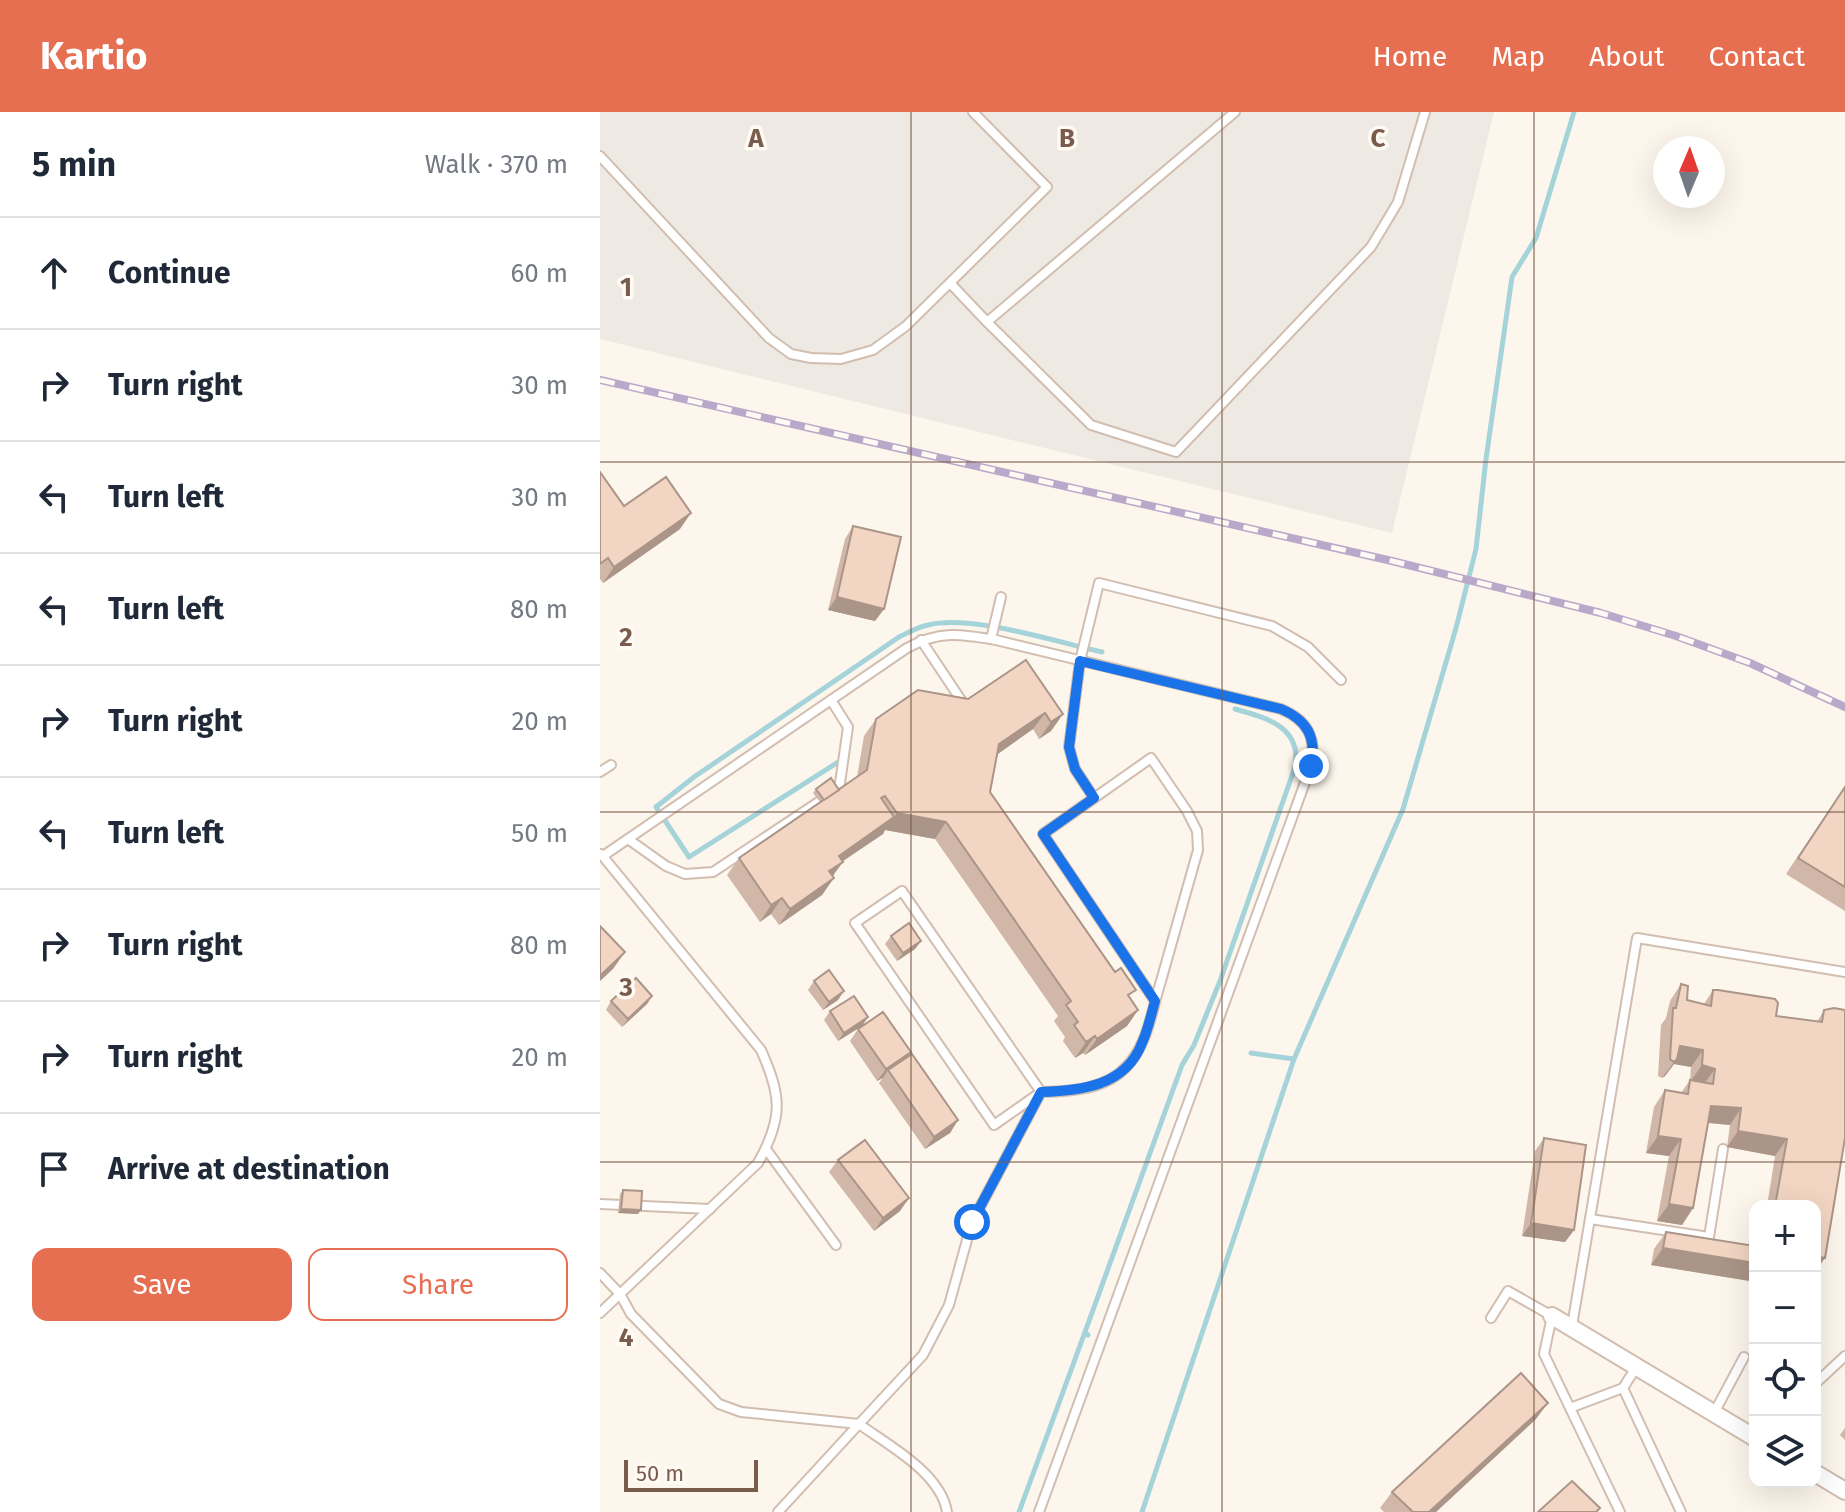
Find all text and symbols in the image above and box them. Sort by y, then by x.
text: Kartio [40,33,147,79]
text: Home [1373,40,1447,73]
text: Map [1491,40,1545,73]
text: About [1589,40,1664,73]
text: Contact [1708,40,1805,73]
text: A [747,123,764,154]
text: B [1059,123,1075,154]
text: C [1371,123,1386,154]
north arrow [1653,136,1725,208]
text: 5 min [32,144,116,185]
text: Walk · 370 m [425,149,568,180]
icon: ahead [32,251,76,295]
text: Continue [108,255,231,291]
text: 60 m [510,258,568,289]
text: 1 [620,272,632,303]
icon: right [32,363,76,407]
text: Turn right [108,367,243,403]
text: 30 m [511,370,568,401]
icon: left [32,475,76,519]
text: Turn left [108,479,224,515]
text: 30 m [511,482,568,513]
icon: left [32,587,76,631]
text: Turn left [108,591,224,627]
text: 80 m [510,594,568,625]
text: 2 [619,622,633,653]
icon: right [32,699,76,743]
text: Turn right [108,703,243,739]
text: 20 m [511,706,568,737]
route end [1293,748,1329,784]
icon: left [32,811,76,855]
text: Turn left [108,815,224,851]
text: 50 m [511,818,568,849]
icon: right [32,923,76,967]
text: Turn right [108,927,243,963]
text: 80 m [510,930,568,961]
text: 3 [618,972,633,1003]
icon: right [32,1035,76,1079]
text: Turn right [108,1039,243,1075]
text: 20 m [511,1042,568,1073]
icon: arrive [32,1147,76,1191]
text: Arrive at destination [108,1151,390,1187]
map controls [1749,1200,1821,1488]
button: + [1749,1200,1821,1272]
route start [954,1204,990,1240]
button: Save [32,1248,292,1321]
button: Share [308,1248,568,1321]
button: − [1749,1272,1821,1344]
text: 4 [619,1322,634,1353]
button: locate [1749,1344,1821,1416]
button: layers [1749,1416,1821,1488]
scale bar [624,1456,758,1492]
text: 50 m [636,1460,684,1487]

